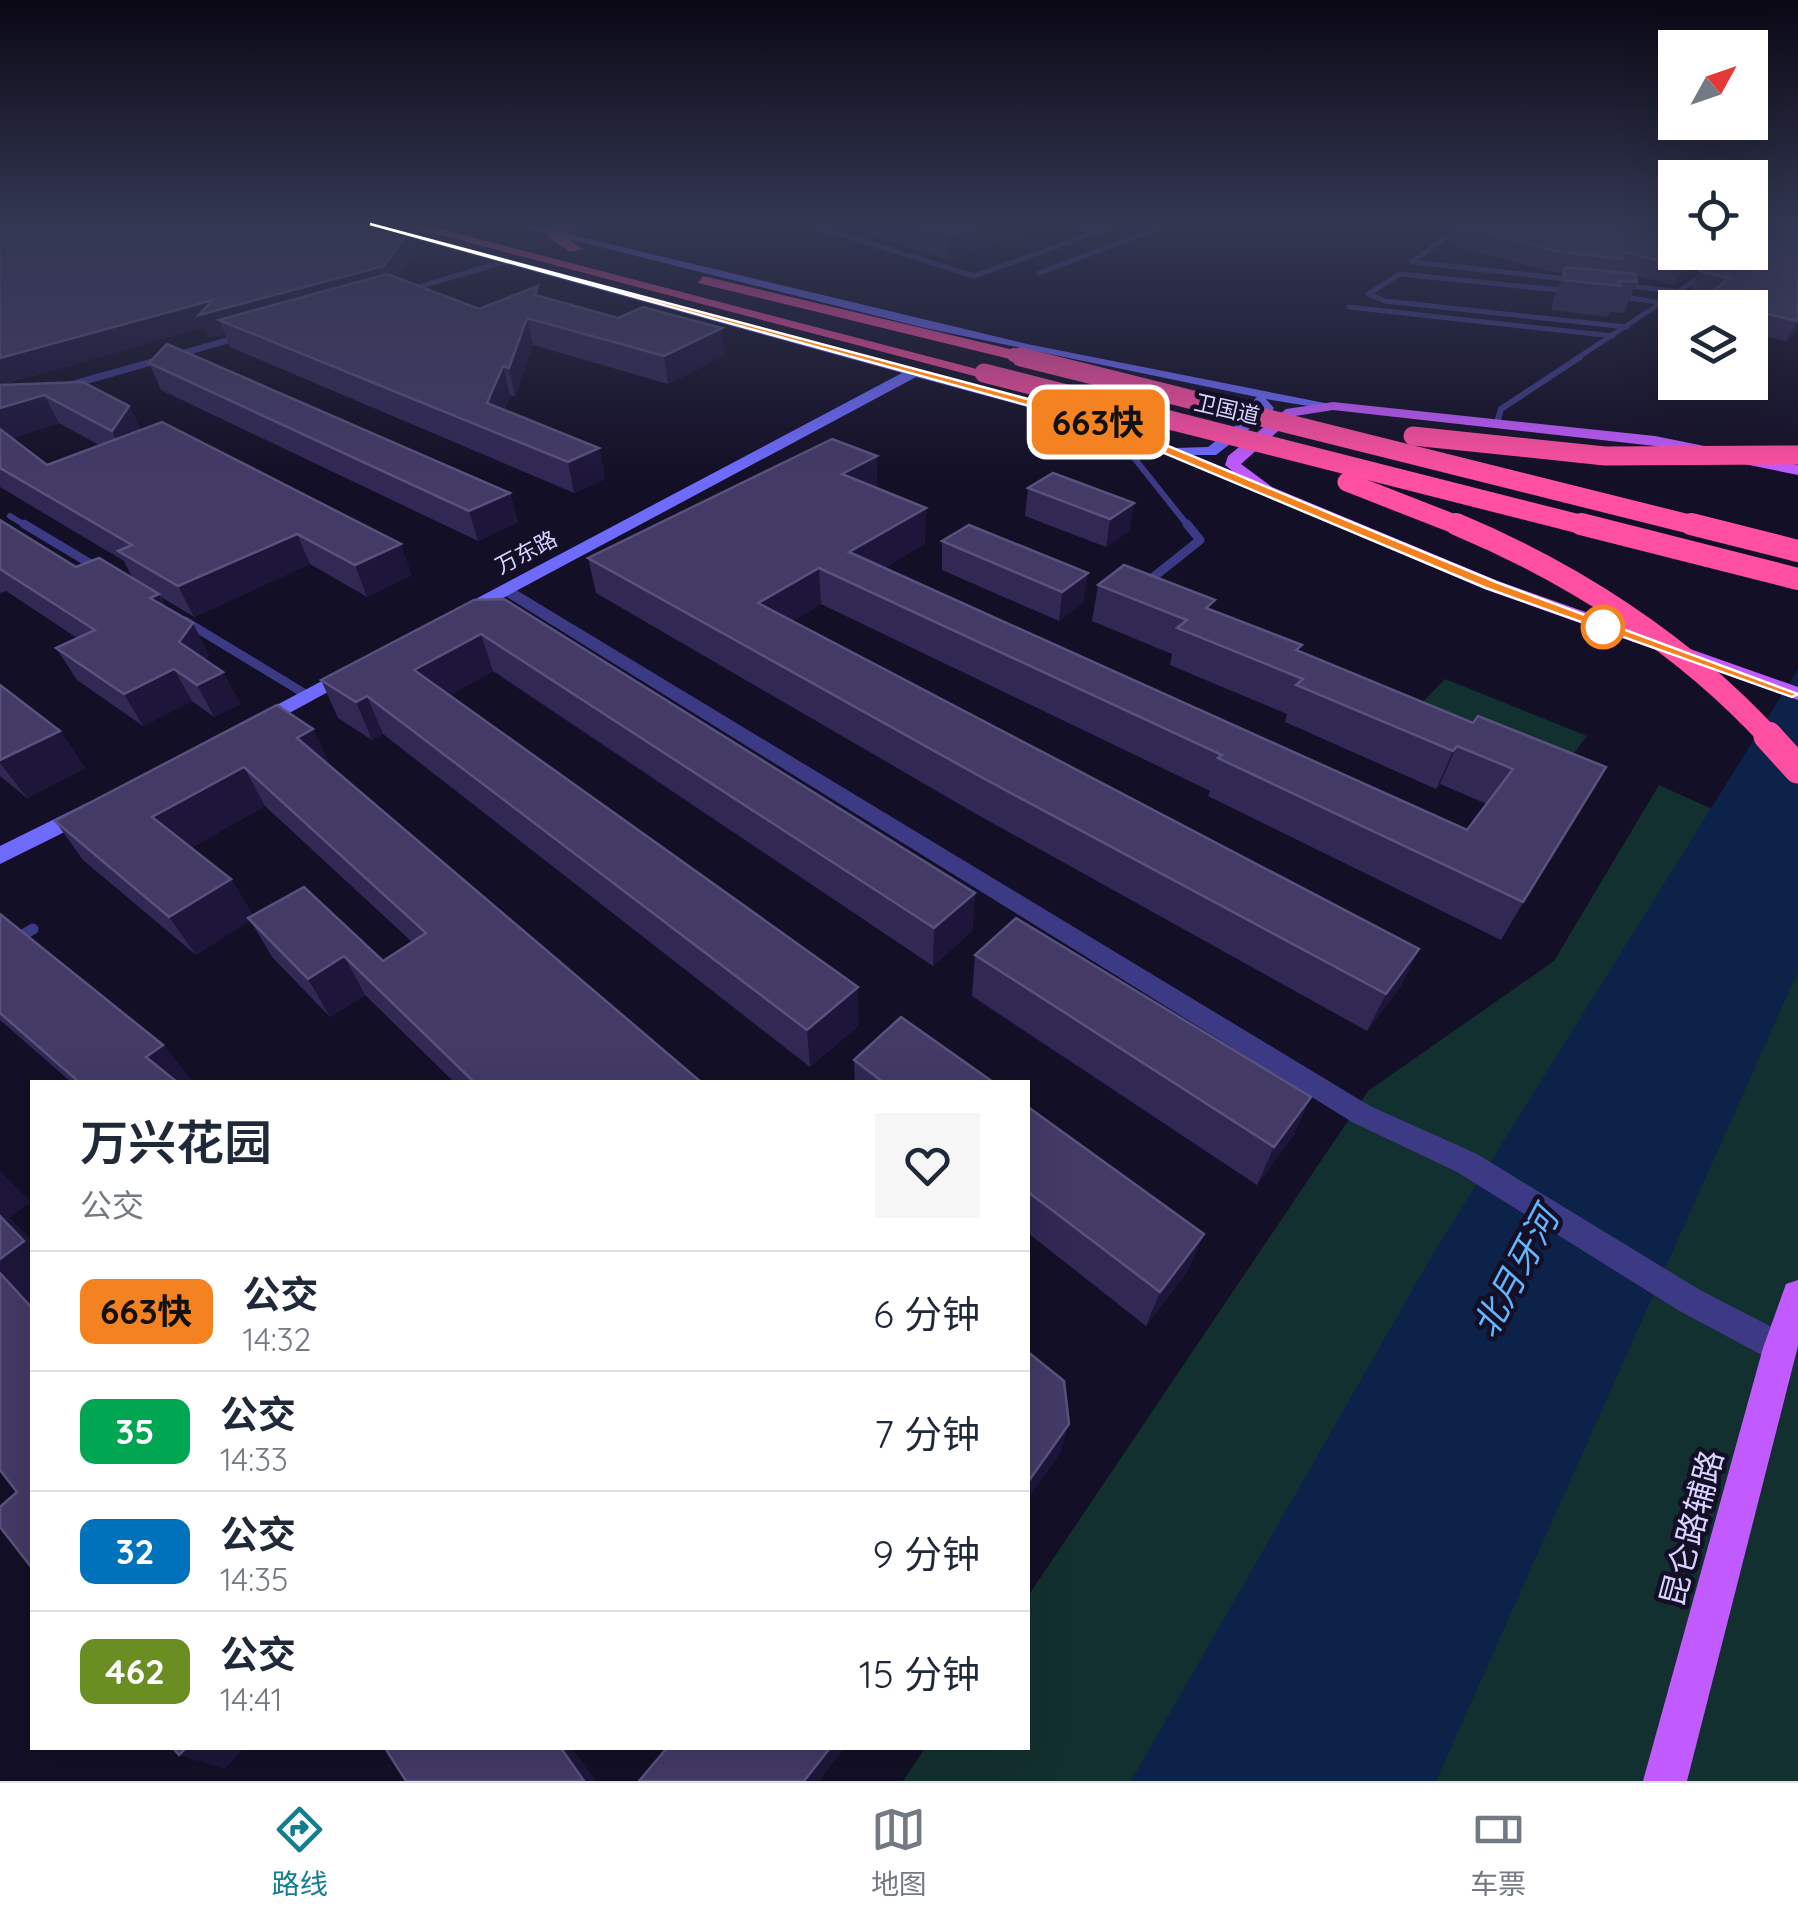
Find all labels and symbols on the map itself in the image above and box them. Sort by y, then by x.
north arrow [1658,30,1768,140]
street label: 卫国道 [1192,388,1262,430]
line badge: 663快 [1028,390,1168,454]
street label: 万东路 [490,524,562,580]
unlabelled marker [1582,606,1624,648]
water label: 北月牙河 [1463,1195,1570,1344]
street label: 昆仑路辅路 [1651,1446,1731,1610]

